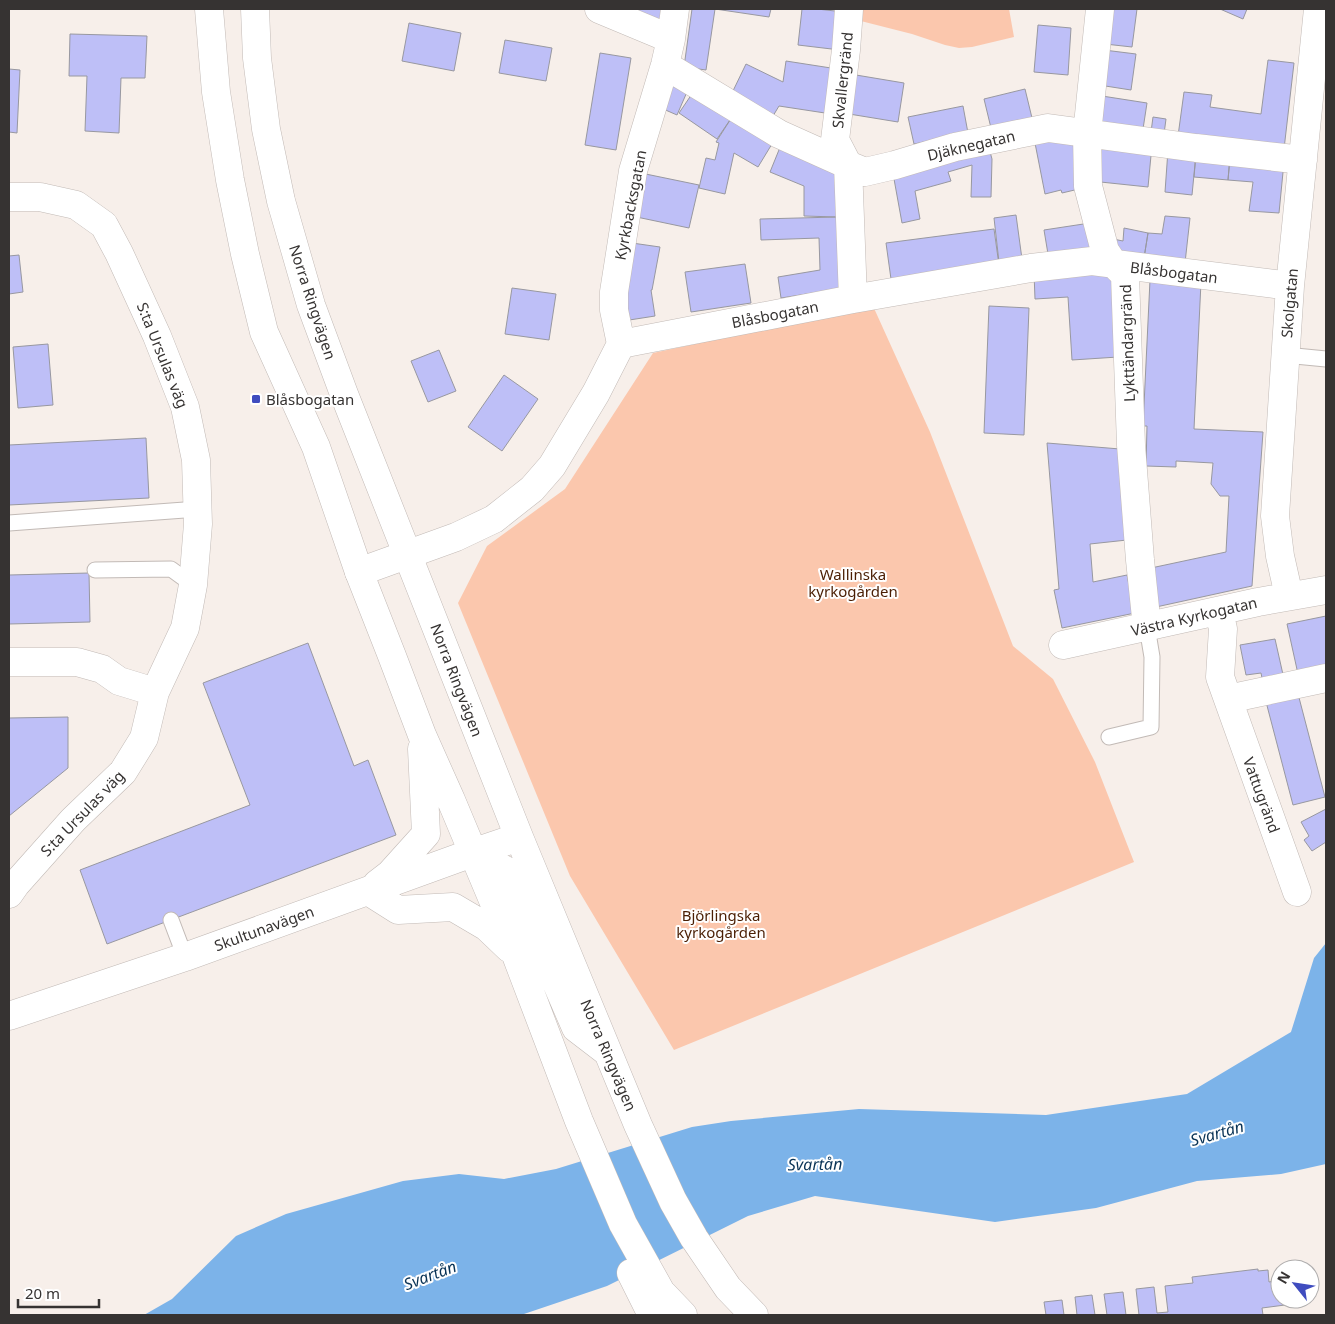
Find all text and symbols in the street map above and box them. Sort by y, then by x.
street label: Skvallergränd [827,31,857,129]
street label: Djäknegatan [925,125,1017,165]
street label: Kyrkbacksgatan [610,148,650,262]
street label: Norra Ringvägen [285,242,341,362]
street label: Blåsbogatan [1129,257,1219,287]
street label: Skolgatan [1276,267,1302,339]
street label: Lykttändargränd [1115,284,1139,402]
street label: Blåsbogatan [730,296,820,332]
street label: S:ta Ursulas väg [133,299,193,411]
place label: Blåsbogatan [266,389,354,409]
marker: Blåsbogatan [250,393,262,405]
park label: Wallinska kyrkogården [808,564,898,601]
street label: Västra Kyrkogatan [1129,592,1259,640]
street label: Norra Ringvägen [426,621,488,739]
street label: Vattugränd [1239,754,1285,836]
street label: S:ta Ursulas väg [36,766,128,860]
street label: Skultunavägen [211,901,317,955]
park label: Björlingska kyrkogården [676,905,766,942]
street label: Norra Ringvägen [576,996,642,1114]
water label: Svartån [1188,1115,1246,1151]
water label: Svartån [787,1153,843,1175]
water label: Svartån [401,1255,459,1295]
north arrow [1270,1259,1320,1309]
text: N [1272,1268,1294,1287]
scale bar [18,1276,99,1308]
text: 20 m [25,1283,60,1303]

